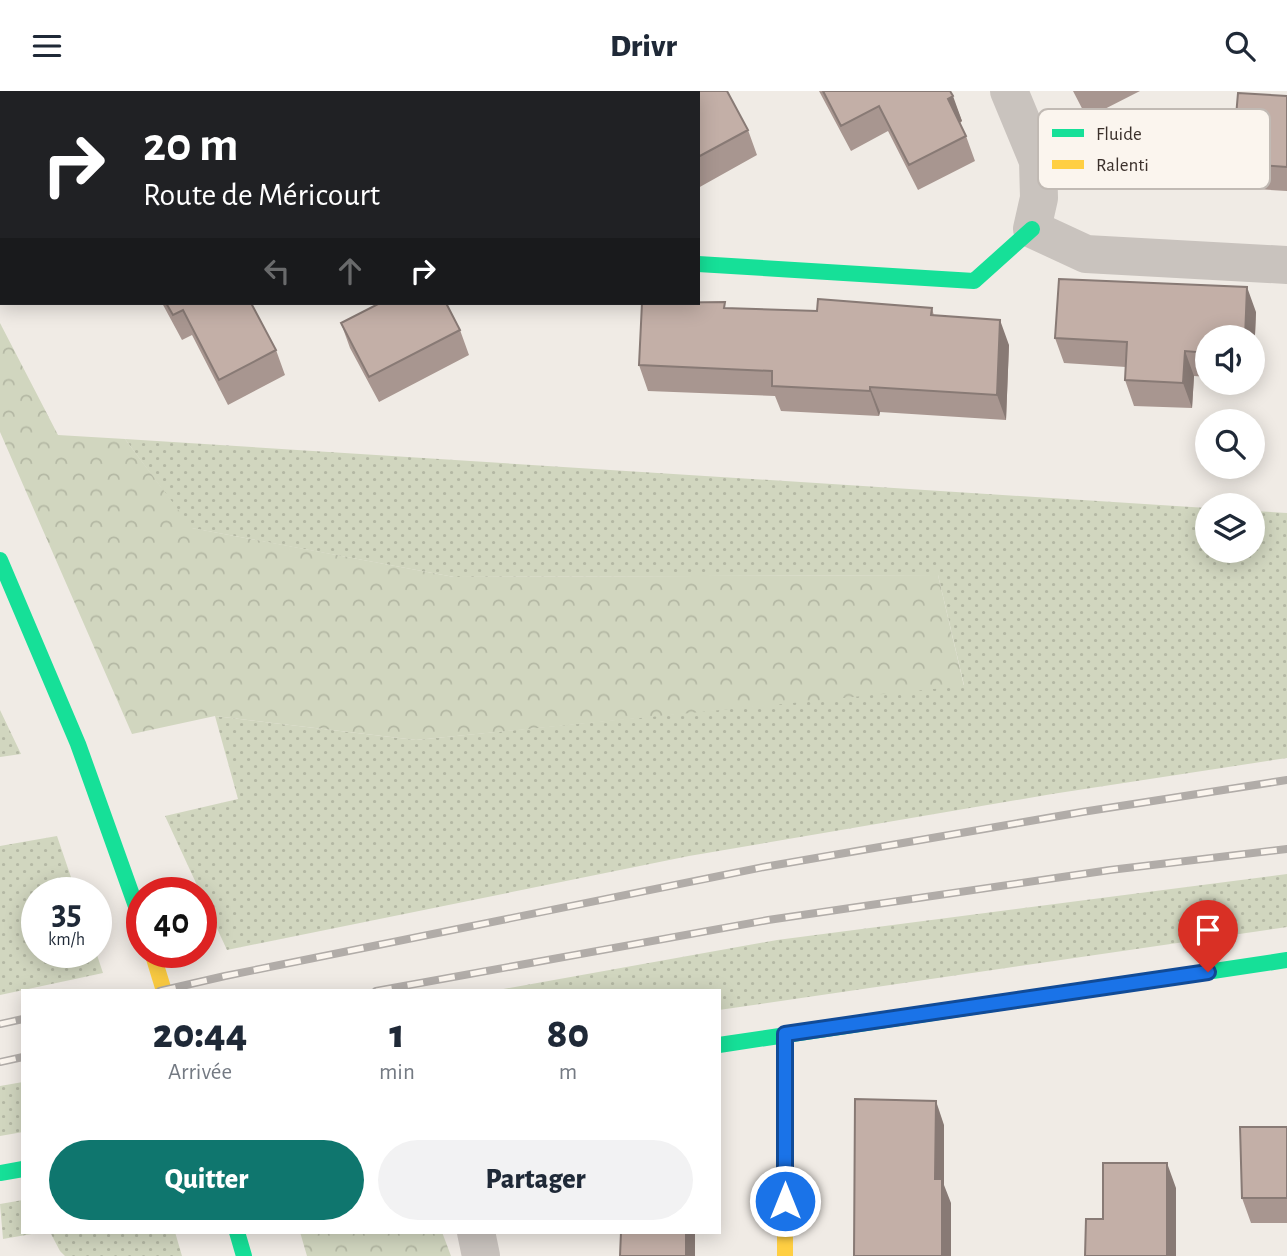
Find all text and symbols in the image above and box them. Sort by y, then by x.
icon: menu [28,27,66,65]
icon: search [1221,27,1259,65]
text: Drivr [610,30,677,62]
legend [1038,109,1270,189]
icon: right [28,119,119,210]
text: 20 m [143,121,239,170]
text: Fluide [1096,125,1142,144]
text: Ralenti [1096,156,1149,175]
text: Route de Méricourt [143,179,380,211]
icon: left [258,252,296,290]
icon: ahead [331,252,369,290]
icon: right [404,252,442,290]
map controls [1195,325,1265,563]
button: sound [1195,325,1265,395]
button: search [1195,409,1265,479]
button: layers [1195,493,1265,563]
speed limit sign: 40 [126,877,217,968]
text: 35 [51,896,82,931]
pin [1178,900,1238,972]
icon: arrive [1189,911,1227,949]
text: km/h [48,931,85,949]
text: 20:44 [153,1013,247,1055]
text: 1 [389,1013,405,1055]
text: 80 [546,1013,589,1055]
text: Arrivée [168,1061,232,1084]
text: min [379,1061,415,1084]
text: m [559,1061,577,1084]
button: Quitter [49,1140,364,1220]
button: Partager [378,1140,693,1220]
position arrow [748,1164,822,1238]

